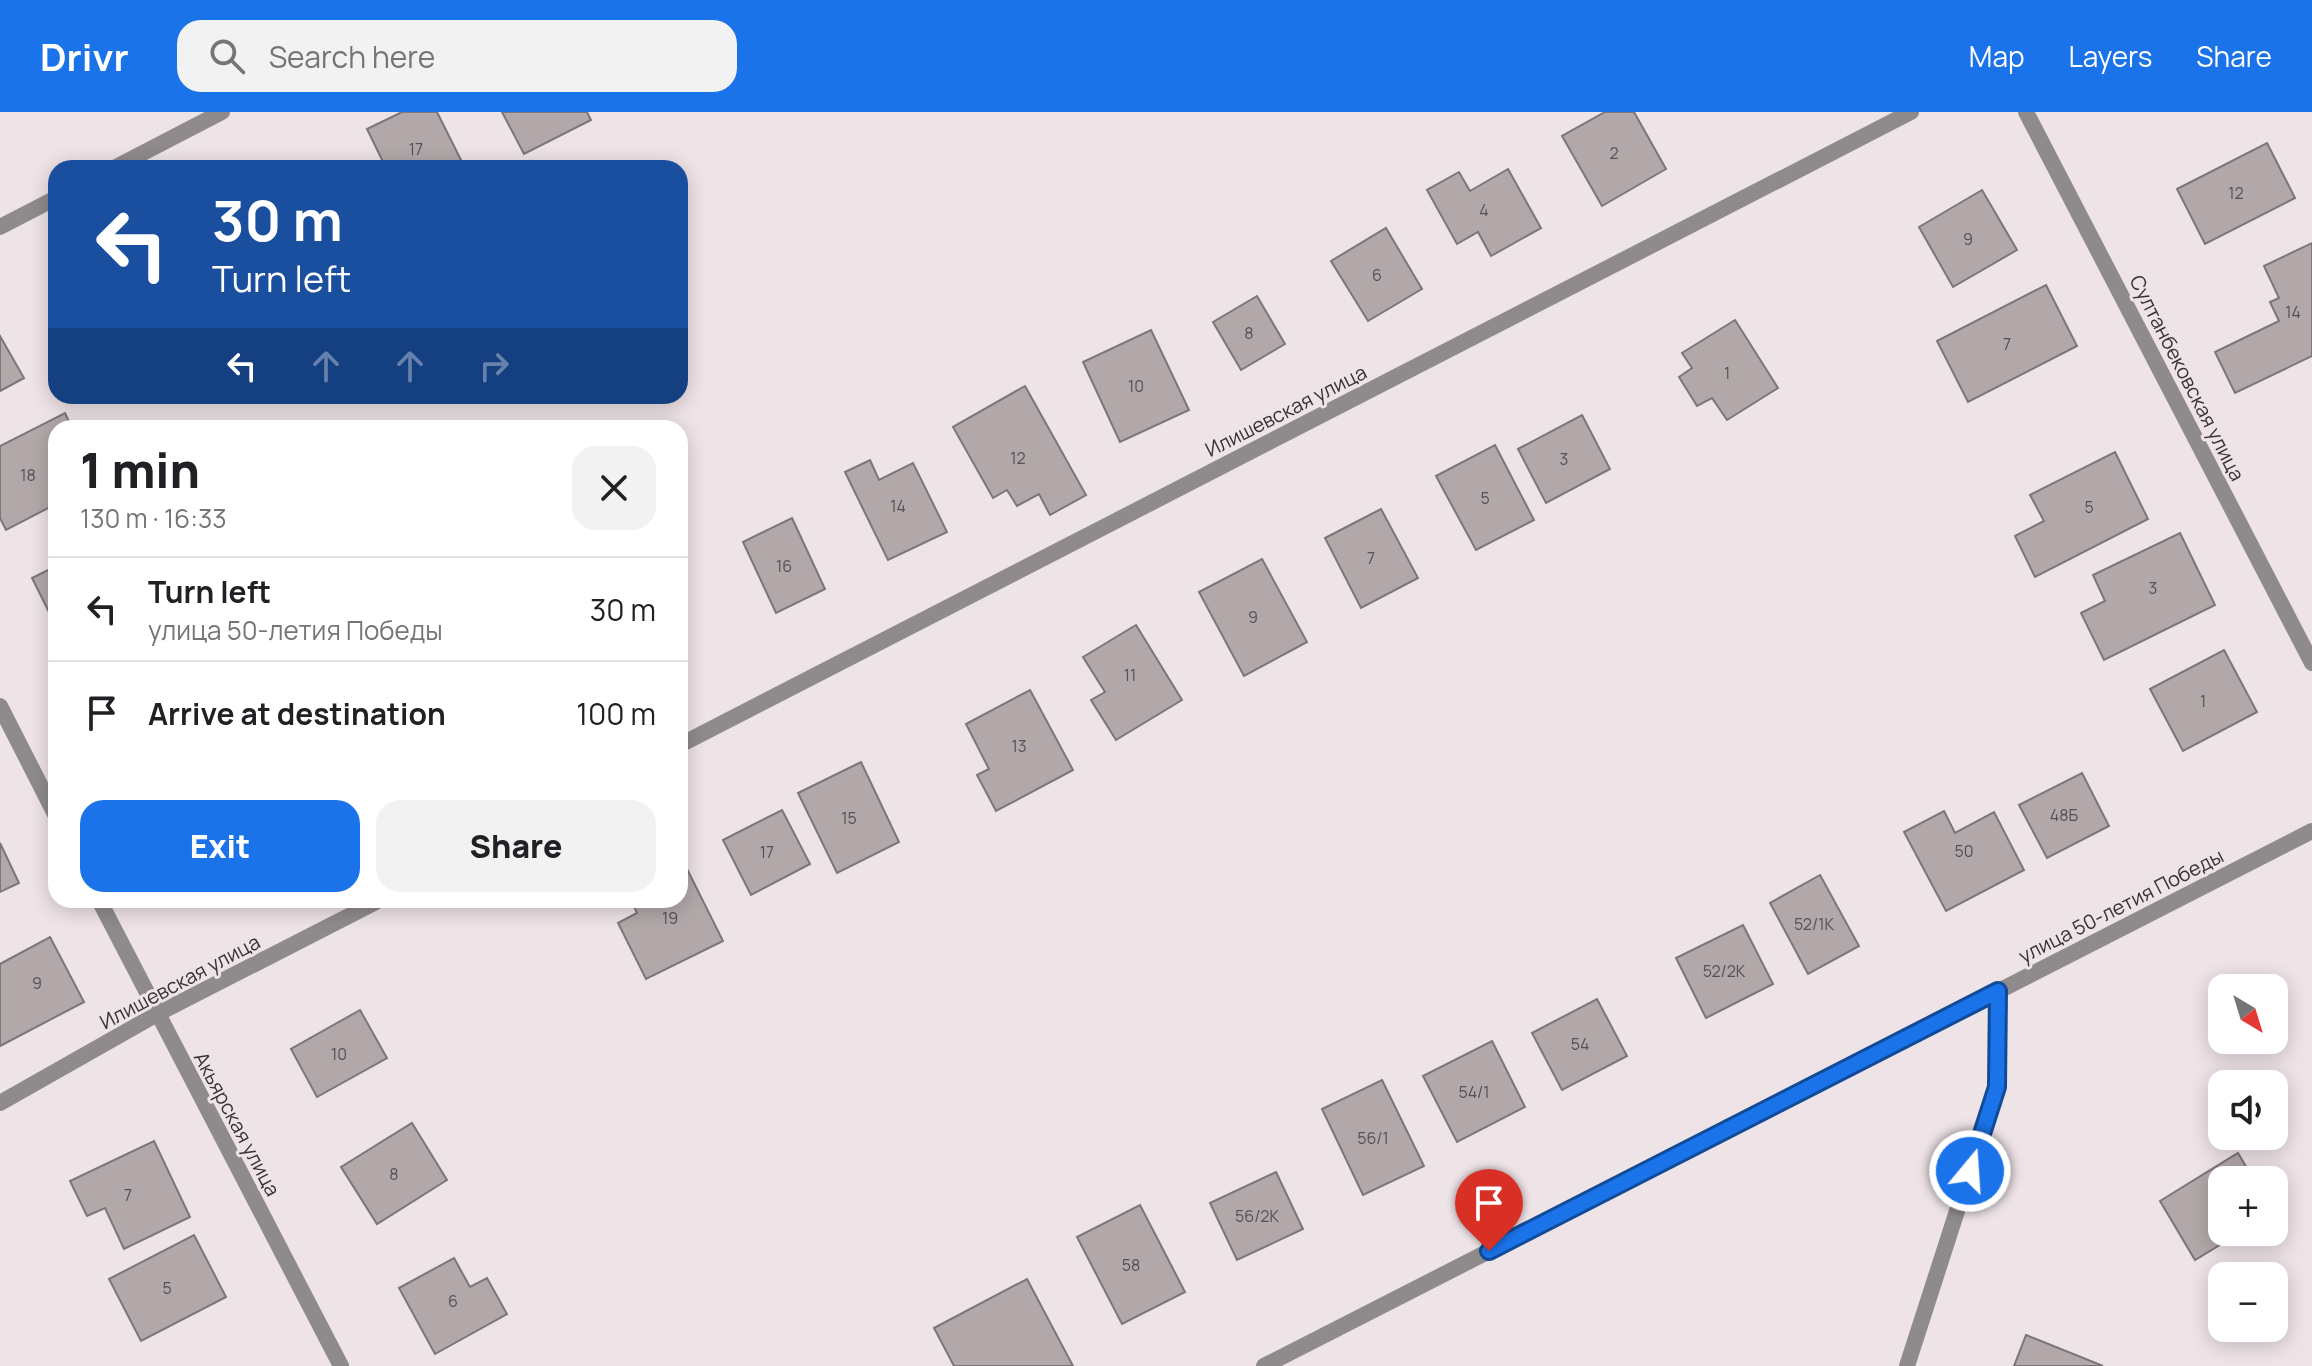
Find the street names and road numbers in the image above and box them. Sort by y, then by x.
street label: Султанбековская улица [2124,270,2251,485]
street label: Илишевская улица [1200,358,1371,463]
street label: улица 50-летия Победы [2014,842,2228,969]
street label: Илишевская улица [95,928,265,1035]
street label: Акьярская улица [188,1047,287,1201]

